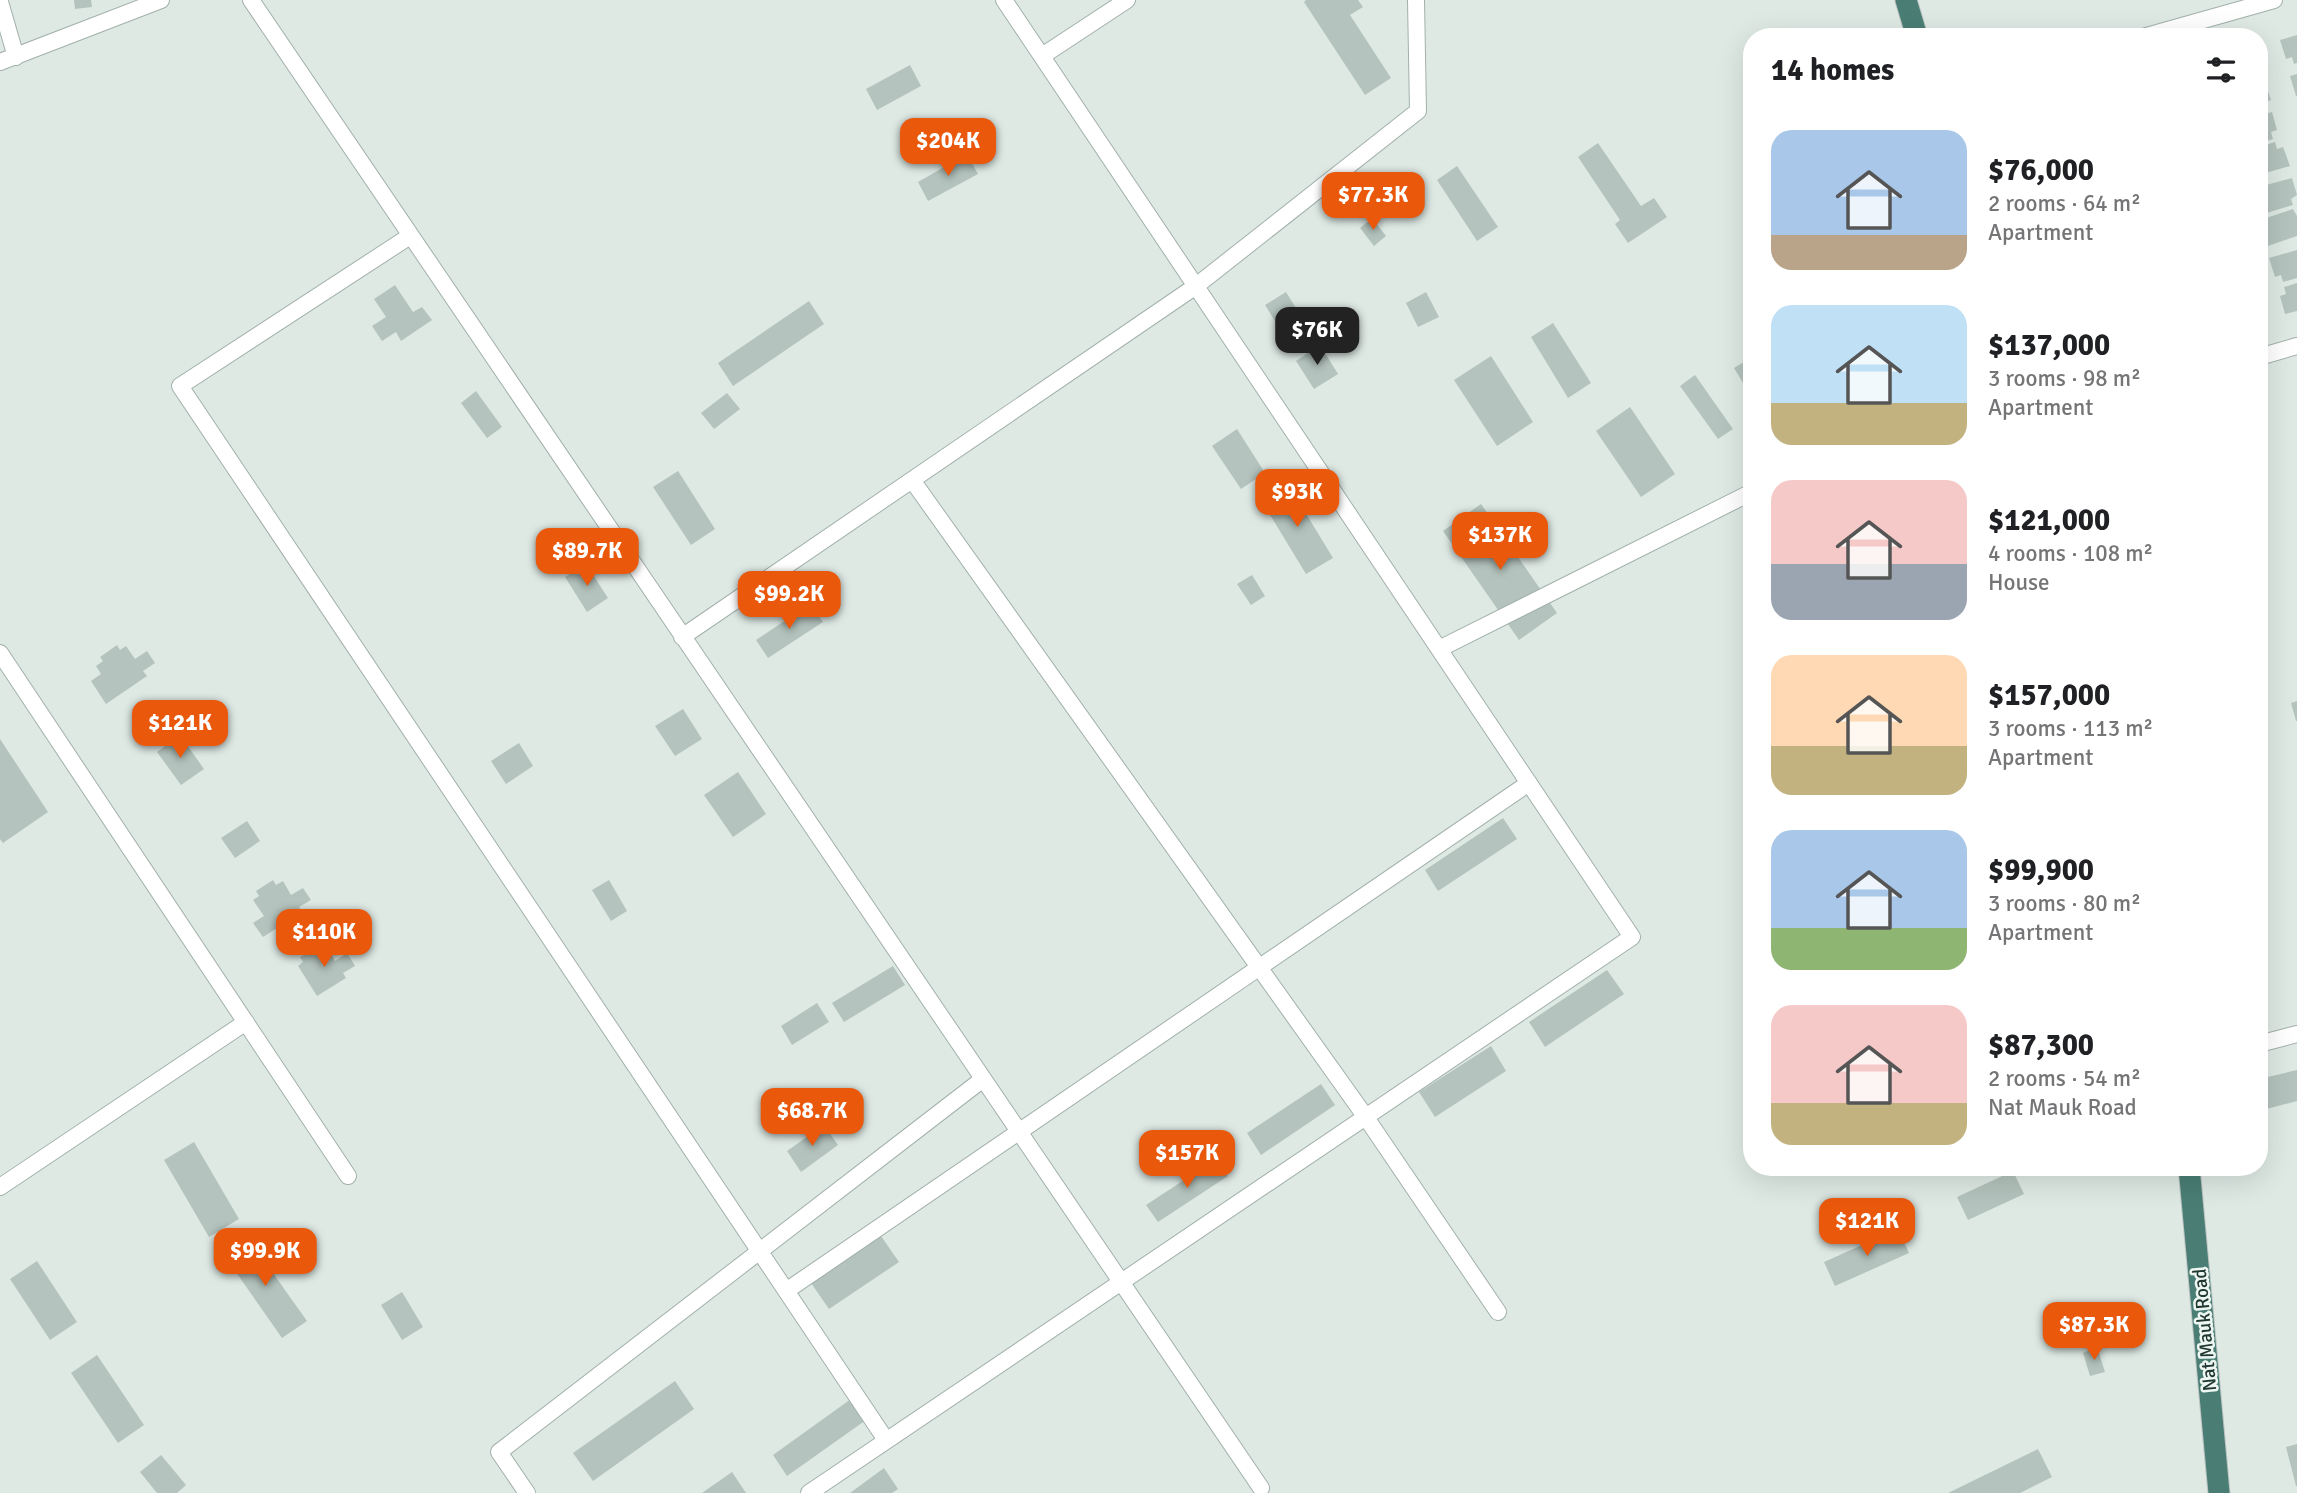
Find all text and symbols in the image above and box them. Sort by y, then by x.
icon: filters [2202,51,2240,89]
text: 14 homes [1771,52,1894,89]
pin: $204K [899,118,997,178]
text: $204K [916,126,980,155]
text: $76,000 [1988,152,2094,189]
icon: home [1827,158,1911,242]
pin: $77.3K [1316,173,1430,232]
text: $77.3K [1338,180,1408,209]
text: 2 rooms · 64 m² [1988,189,2141,218]
text: Apartment [1988,218,2093,247]
pin: $76K [1276,308,1358,367]
text: $76K [1291,315,1343,344]
text: $137,000 [1988,327,2110,364]
icon: home [1827,333,1911,417]
text: 3 rooms · 98 m² [1988,364,2141,393]
text: Apartment [1988,393,2093,422]
pin: $93K [1256,470,1338,529]
text: $93K [1271,477,1323,506]
text: $121,000 [1988,502,2110,539]
icon: home [1827,508,1911,592]
pin: $137K [1451,512,1549,572]
text: $137K [1468,520,1532,549]
pin: $89.7K [530,528,644,588]
text: $89.7K [552,536,622,565]
text: 4 rooms · 108 m² [1988,539,2153,568]
text: House [1988,568,2050,597]
pin: $99.2K [732,572,846,631]
text: $99.2K [754,579,824,608]
text: $157,000 [1988,677,2110,714]
icon: home [1827,683,1911,767]
pin: $121K [131,700,229,760]
text: $121K [148,708,212,737]
text: 3 rooms · 113 m² [1988,714,2153,743]
text: Apartment [1988,743,2093,772]
text: $99,900 [1988,852,2094,889]
icon: home [1827,858,1911,942]
text: 3 rooms · 80 m² [1988,889,2141,918]
pin: $110K [275,909,373,969]
text: $110K [292,917,356,946]
text: Apartment [1988,918,2093,947]
text: $87,300 [1988,1027,2094,1064]
icon: home [1827,1033,1911,1117]
text: 2 rooms · 54 m² [1988,1064,2141,1093]
pin: $68.7K [755,1088,869,1148]
text: Nat Mauk Road [1988,1093,2137,1122]
text: $68.7K [777,1096,847,1125]
pin: $157K [1138,1130,1236,1190]
text: $157K [1155,1138,1219,1167]
pin: $121K [1818,1198,1916,1258]
text: $121K [1835,1206,1899,1235]
pin: $99.9K [208,1228,322,1288]
text: $99.9K [230,1236,300,1265]
street label: Nat Mauk Road [2188,1268,2222,1392]
pin: $87.3K [2037,1302,2151,1362]
text: $87.3K [2059,1310,2129,1339]

